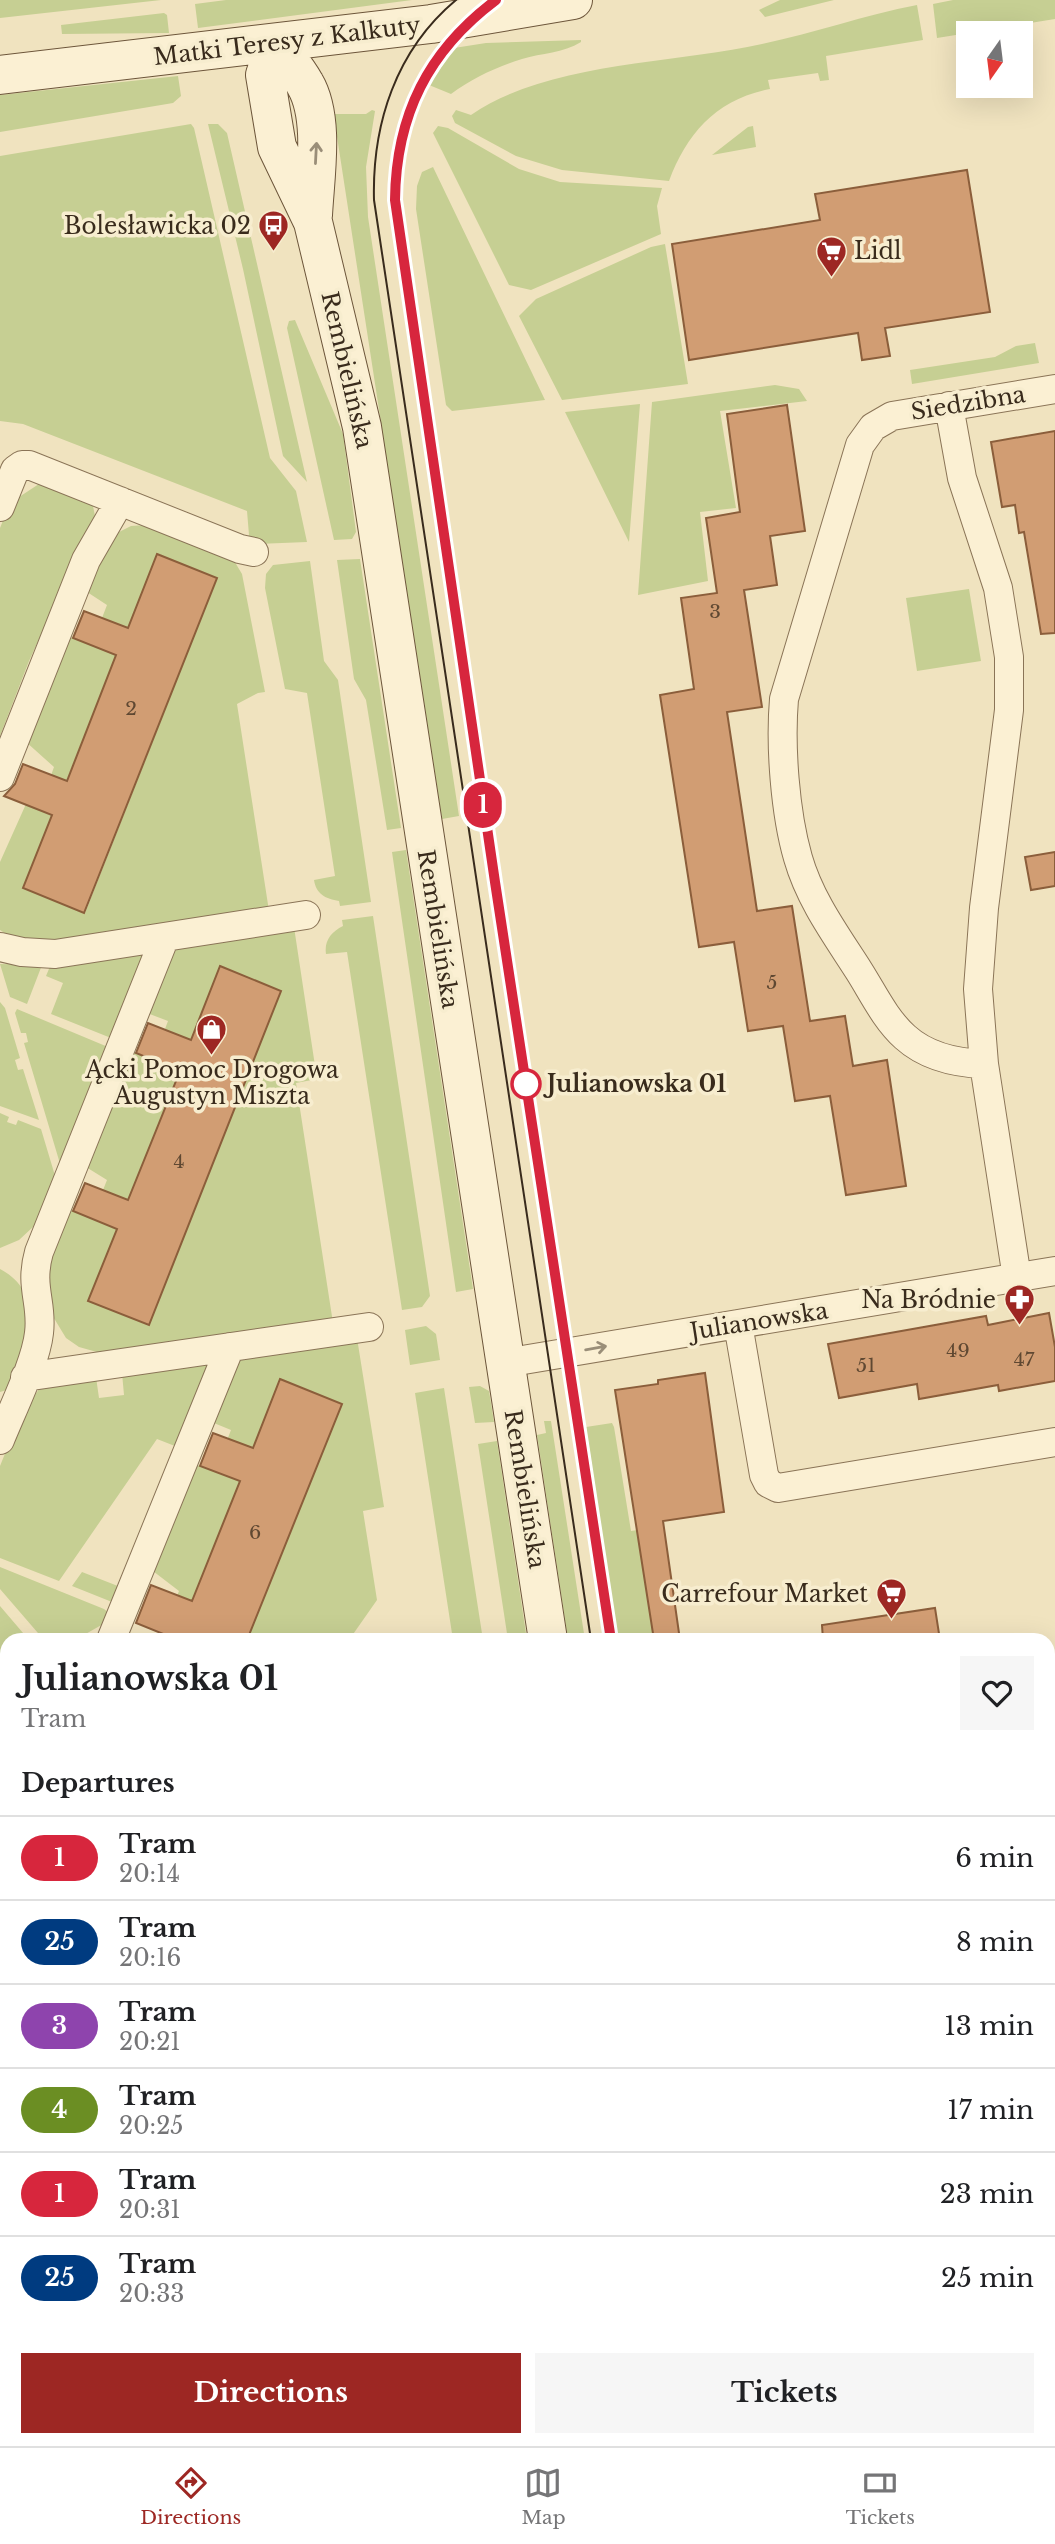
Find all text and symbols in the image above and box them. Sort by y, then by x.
street label: Matki Teresy z Kalkuty [152,11,422,71]
north arrow [956,21,1032,98]
map controls [956,21,1033,98]
one-way arrow [309,142,322,165]
bus stop icon: Bolesławicka 02 [257,209,291,253]
place label: Bolesławicka 02 [64,212,251,240]
supermarket icon: Lidl [814,234,848,278]
place label: Lidl [854,237,902,265]
street label: Rembielińska [315,289,379,452]
street label: Siedzibna [909,380,1028,426]
house number: 3 [709,600,721,623]
house number: 2 [125,697,137,720]
line badge: 1 [460,782,506,828]
text: 1 [478,790,488,819]
street label: Rembielińska [412,848,464,1011]
house number: 5 [767,971,777,994]
shop icon: Ącki Pomoc Drogowa Augustyn Miszta [195,1012,229,1056]
place label: Ącki Pomoc Drogowa Augustyn Miszta [84,1056,339,1110]
marker: Julianowska 01 [511,1069,541,1099]
place label: Julianowska 01 [543,1070,726,1098]
house number: 4 [173,1150,185,1173]
pharmacy icon: Na Bródnie [1002,1283,1036,1327]
place label: Na Bródnie [861,1286,996,1314]
street label: Julianowska [685,1296,830,1346]
house number: 49 [946,1339,970,1362]
one-way arrow [584,1341,607,1354]
house number: 47 [1014,1348,1035,1371]
house number: 51 [856,1354,876,1377]
street label: Rembielińska [499,1408,551,1571]
house number: 6 [249,1521,261,1544]
supermarket icon: Carrefour Market [874,1577,908,1621]
place label: Carrefour Market [661,1580,868,1608]
button: heart [960,1656,1034,1730]
text: Julianowska 01 [21,1658,278,1699]
text: Tram [21,1705,86,1733]
text: Departures [21,1767,175,1799]
text: Tram [119,1828,196,1860]
text: 6 min [955,1842,1034,1874]
text: 1 [54,1843,65,1872]
text: 20:14 [119,1860,180,1888]
text: Tram [119,1912,196,1944]
text: 8 min [956,1926,1034,1958]
text: 25 [45,1927,74,1956]
text: 20:16 [119,1944,181,1972]
text: Tram [119,1996,196,2028]
text: 13 min [944,2010,1034,2042]
text: 3 [52,2011,67,2040]
text: 20:21 [119,2028,181,2056]
text: Tram [119,2080,196,2112]
text: 17 min [947,2094,1034,2126]
text: 4 [52,2095,67,2124]
text: 20:25 [119,2112,183,2140]
text: Tram [119,2164,196,2196]
text: 23 min [940,2178,1034,2210]
text: 1 [54,2179,65,2208]
text: 20:31 [119,2196,181,2224]
text: Tram [119,2248,196,2280]
text: 25 min [941,2262,1034,2294]
text: 25 [45,2263,74,2292]
text: 20:33 [119,2280,184,2308]
button: Directions [21,2353,521,2433]
button: Tickets [535,2353,1034,2433]
tab: Directions [140,2464,241,2529]
tab: Map [521,2464,566,2529]
tab: Tickets [846,2464,915,2529]

